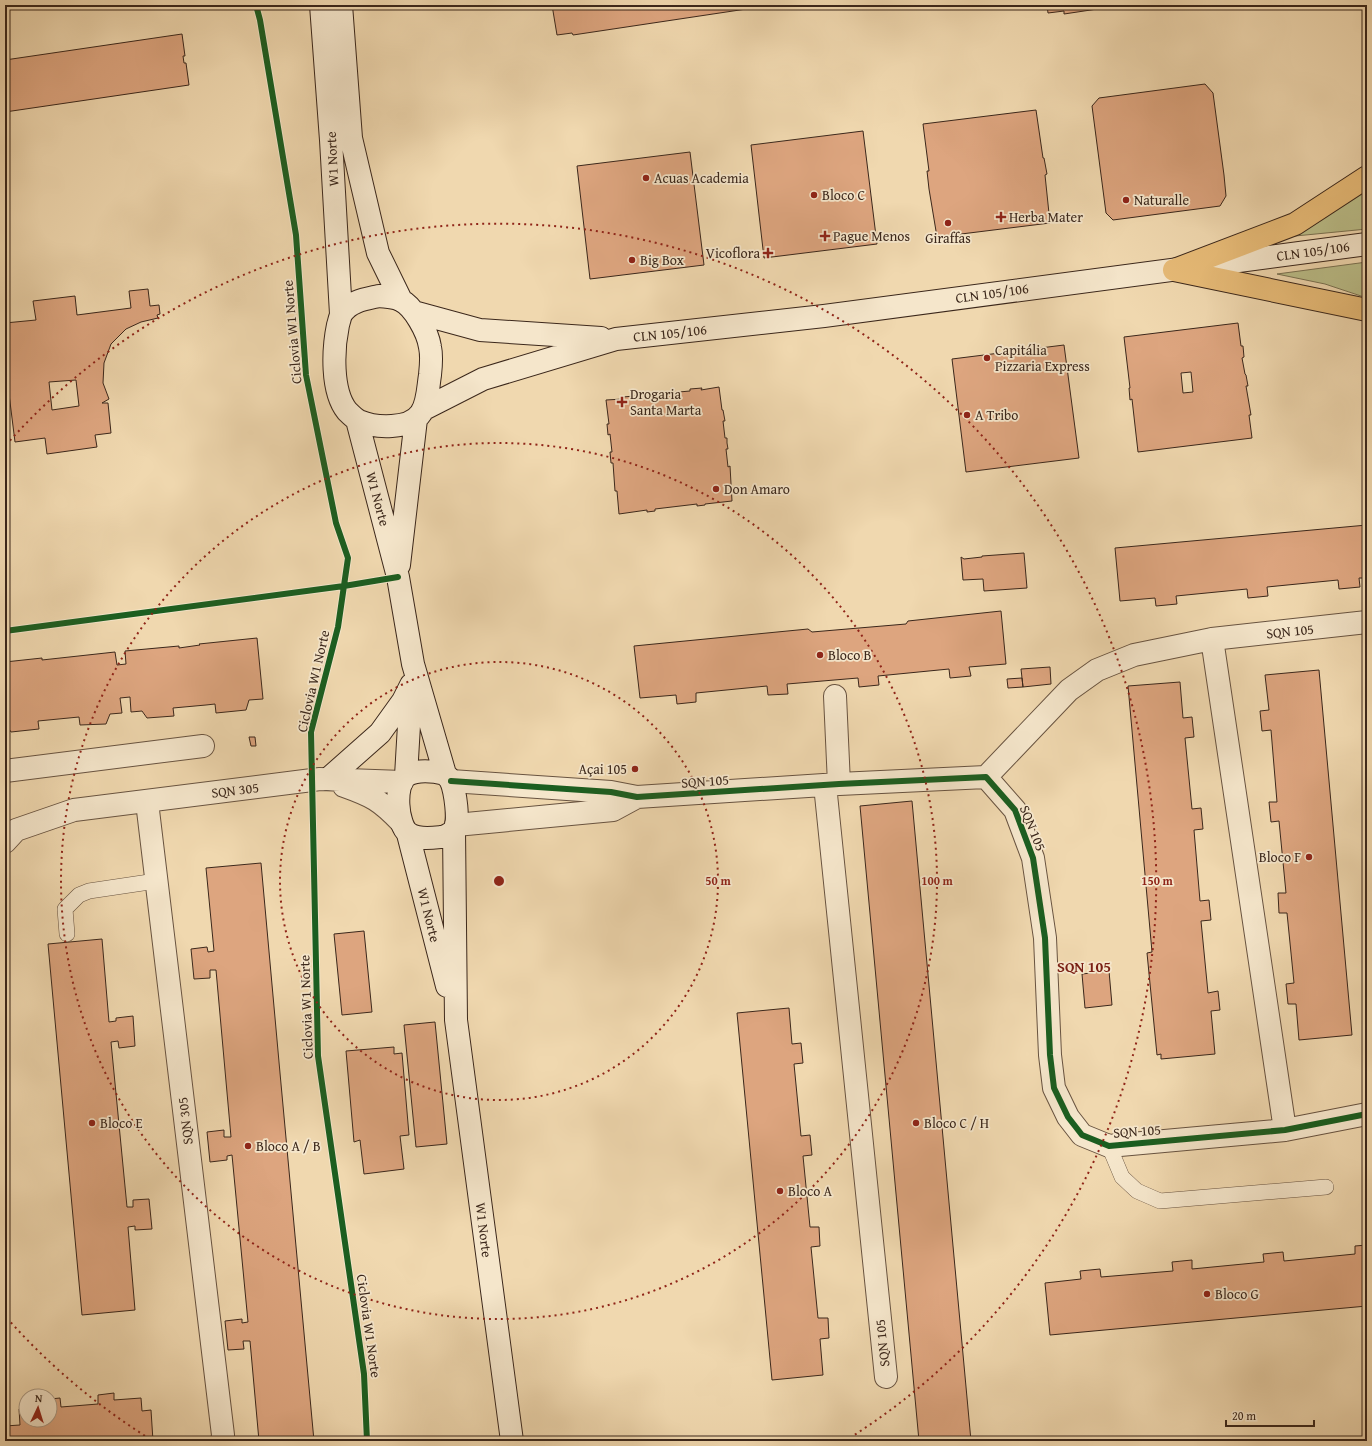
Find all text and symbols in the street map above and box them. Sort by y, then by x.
street label: W1 Norte [321,130,343,187]
place label: Acuas Academia [654,168,749,188]
marker: Acuas Academia [641,173,651,183]
place label: Bloco C [822,185,865,205]
marker: Bloco C [809,190,819,200]
place label: Naturalle [1134,190,1189,210]
marker: Naturalle [1121,195,1131,205]
place label: Herba Mater [1009,207,1083,227]
marker: Herba Mater [996,212,1006,222]
marker: Giraffas [943,218,953,228]
place label: Pague Menos [833,226,910,246]
place label: Giraffas [925,228,971,248]
marker: Pague Menos [820,231,830,241]
street label: CLN 105/106 [1275,236,1351,266]
place label: Vicoflora [706,243,760,263]
marker: Vicoflora [763,248,773,258]
place label: Big Box [640,250,685,270]
marker: Big Box [627,255,637,265]
street label: CLN 105/106 [954,278,1030,308]
street label: Ciclovia W1 Norte [277,279,307,385]
street label: CLN 105/106 [632,319,708,347]
place label: Capitália Pizzaria Express [995,340,1090,376]
marker: Capitália Pizzaria Express [982,353,992,363]
place label: Drogaria Santa Marta [630,384,702,420]
marker: Drogaria Santa Marta [617,397,627,407]
place label: A Tribo [975,405,1019,425]
marker: A Tribo [962,410,972,420]
street label: W1 Norte [361,470,395,529]
place label: Don Amaro [724,479,790,499]
marker: Don Amaro [711,484,721,494]
street label: SQN 105 [1265,619,1315,643]
street label: Ciclovia W1 Norte [292,628,335,734]
place label: Bloco B [828,645,871,665]
marker: Bloco B [815,650,825,660]
place label: Açai 105 [578,759,627,779]
marker: Açai 105 [630,764,640,774]
street label: SQN 105 [680,769,730,793]
street label: SQN 305 [210,777,260,803]
street label: SQN 105 [1015,802,1051,854]
place label: Bloco F [1259,847,1301,867]
marker: Bloco F [1304,852,1314,862]
text: 50 m [705,872,731,889]
text: 100 m [921,872,954,889]
text: 150 m [1141,872,1174,889]
centre of rings [492,874,506,888]
street label: W1 Norte [413,886,445,945]
street label: Ciclovia W1 Norte [294,954,318,1059]
district label: SQN 105 [1057,956,1111,977]
street label: SQN 305 [172,1096,198,1146]
place label: Bloco E [100,1113,143,1133]
place label: Bloco C / H [924,1113,989,1133]
marker: Bloco E [87,1118,97,1128]
marker: Bloco C / H [911,1118,921,1128]
street label: SQN 105 [1112,1119,1162,1143]
place label: Bloco A / B [256,1136,321,1156]
marker: Bloco A / B [243,1141,253,1151]
place label: Bloco A [788,1181,832,1201]
marker: Bloco A [775,1186,785,1196]
street label: W1 Norte [471,1201,497,1259]
street label: Ciclovia W1 Norte [352,1273,386,1379]
place label: Bloco G [1215,1284,1259,1304]
marker: Bloco G [1202,1289,1212,1299]
street label: SQN 105 [870,1318,894,1368]
north arrow [18,1388,58,1428]
text: N [34,1390,44,1406]
scale bar [1226,1402,1314,1428]
text: 20 m [1232,1407,1256,1424]

